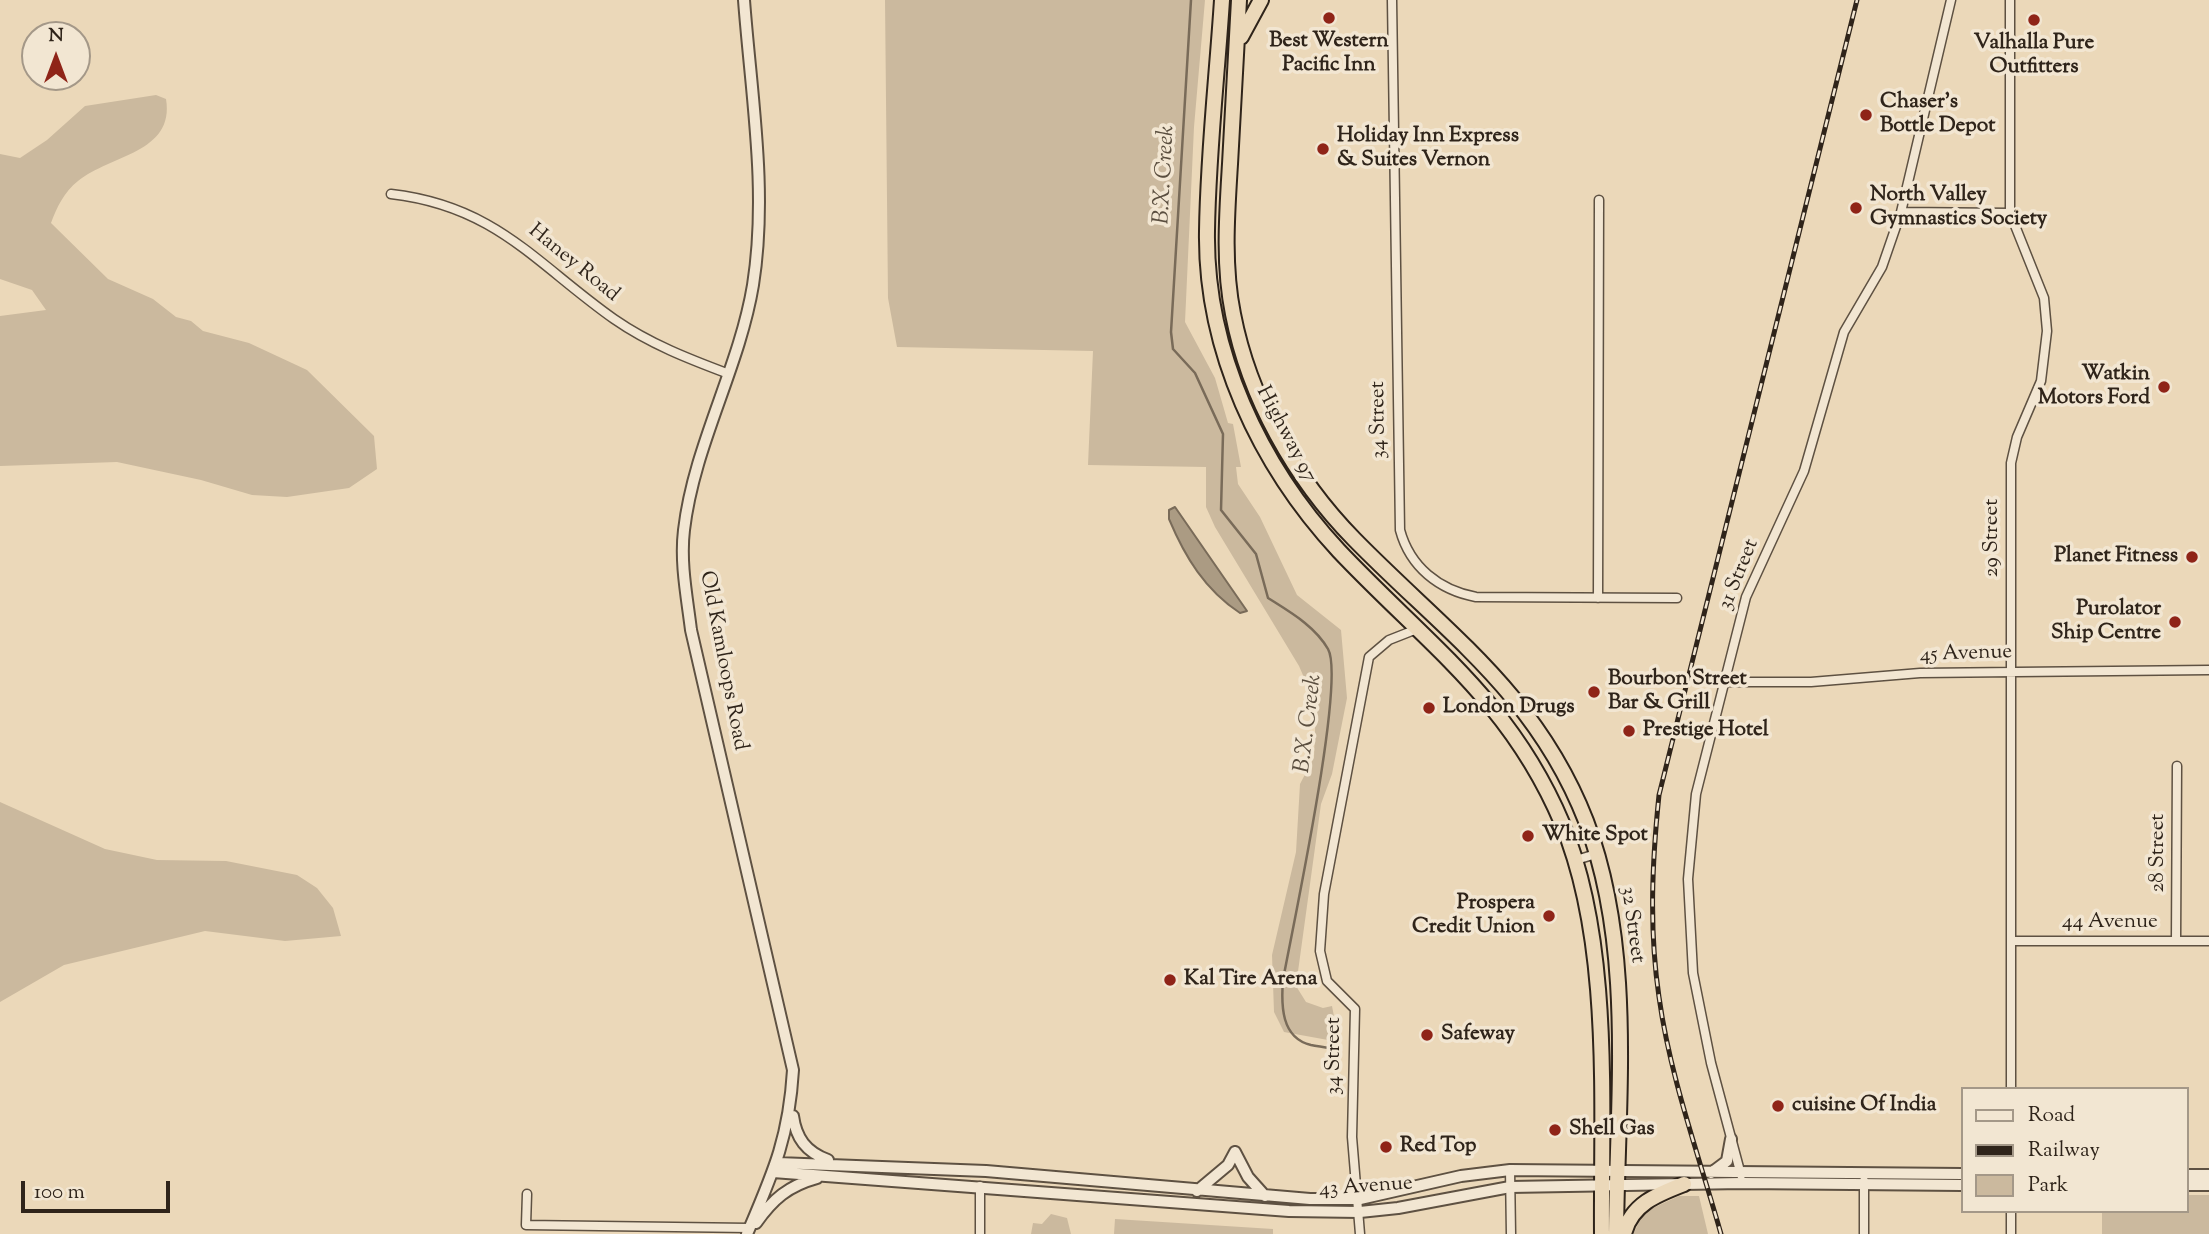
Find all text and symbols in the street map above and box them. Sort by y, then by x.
marker: Best Western Pacific Inn [1321,10,1337,26]
marker: Valhalla Pure Outfitters [2026,12,2042,28]
north arrow [21,21,91,91]
text: N [48,23,64,50]
place label: Best Western Pacific Inn [1269,29,1389,79]
place label: Valhalla Pure Outfitters [1974,31,2094,81]
place label: Chaser's Bottle Depot [1880,90,1995,140]
marker: Chaser's Bottle Depot [1858,107,1874,123]
place label: Holiday Inn Express & Suites Vernon [1337,124,1519,174]
water label: B.X. Creek [1150,125,1182,225]
marker: Holiday Inn Express & Suites Vernon [1315,141,1331,157]
place label: North Valley Gymnastics Society [1870,183,2047,233]
marker: North Valley Gymnastics Society [1848,200,1864,216]
street label: Haney Road [522,220,624,308]
place label: Watkin Motors Ford [2038,362,2150,412]
marker: Watkin Motors Ford [2156,379,2172,395]
street label: 34 Street [1367,381,1393,459]
street label: Highway 97 [1249,382,1321,488]
street label: 29 Street [1980,499,2006,577]
street label: 31 Street [1714,536,1766,614]
place label: Planet Fitness [2054,544,2178,570]
marker: Planet Fitness [2184,549,2200,565]
street label: Old Kamloops Road [692,569,752,753]
place label: Purolator Ship Centre [2051,597,2161,647]
marker: Purolator Ship Centre [2167,614,2183,630]
street label: 45 Avenue [1919,641,2013,669]
place label: Bourbon Street Bar & Grill [1608,667,1747,717]
water label: B.X. Creek [1290,673,1330,775]
marker: Bourbon Street Bar & Grill [1586,684,1602,700]
place label: London Drugs [1443,695,1574,721]
marker: London Drugs [1421,700,1437,716]
place label: Prestige Hotel [1643,718,1769,744]
marker: Prestige Hotel [1621,723,1637,739]
street label: 28 Street [2146,813,2172,893]
place label: White Spot [1542,823,1648,849]
marker: White Spot [1520,828,1536,844]
street label: 32 Street [1613,885,1649,965]
place label: Prospera Credit Union [1412,891,1535,941]
marker: Prospera Credit Union [1541,908,1557,924]
street label: 44 Avenue [2062,910,2158,936]
place label: Kal Tire Arena [1184,967,1317,993]
marker: Kal Tire Arena [1162,972,1178,988]
street label: 34 Street [1322,1017,1348,1095]
place label: Safeway [1441,1022,1515,1048]
marker: Safeway [1419,1027,1435,1043]
legend [1960,1087,2188,1213]
place label: cuisine Of India [1792,1093,1936,1119]
marker: cuisine Of India [1770,1098,1786,1114]
text: Road [2028,1101,2075,1131]
place label: Shell Gas [1569,1117,1655,1143]
marker: Shell Gas [1547,1122,1563,1138]
place label: Red Top [1400,1134,1476,1160]
text: Railway [2028,1136,2100,1166]
marker: Red Top [1378,1139,1394,1155]
scale bar [24,1168,173,1212]
text: Park [2028,1171,2068,1201]
street label: 43 Avenue [1318,1172,1414,1204]
text: 100 m [34,1178,85,1208]

